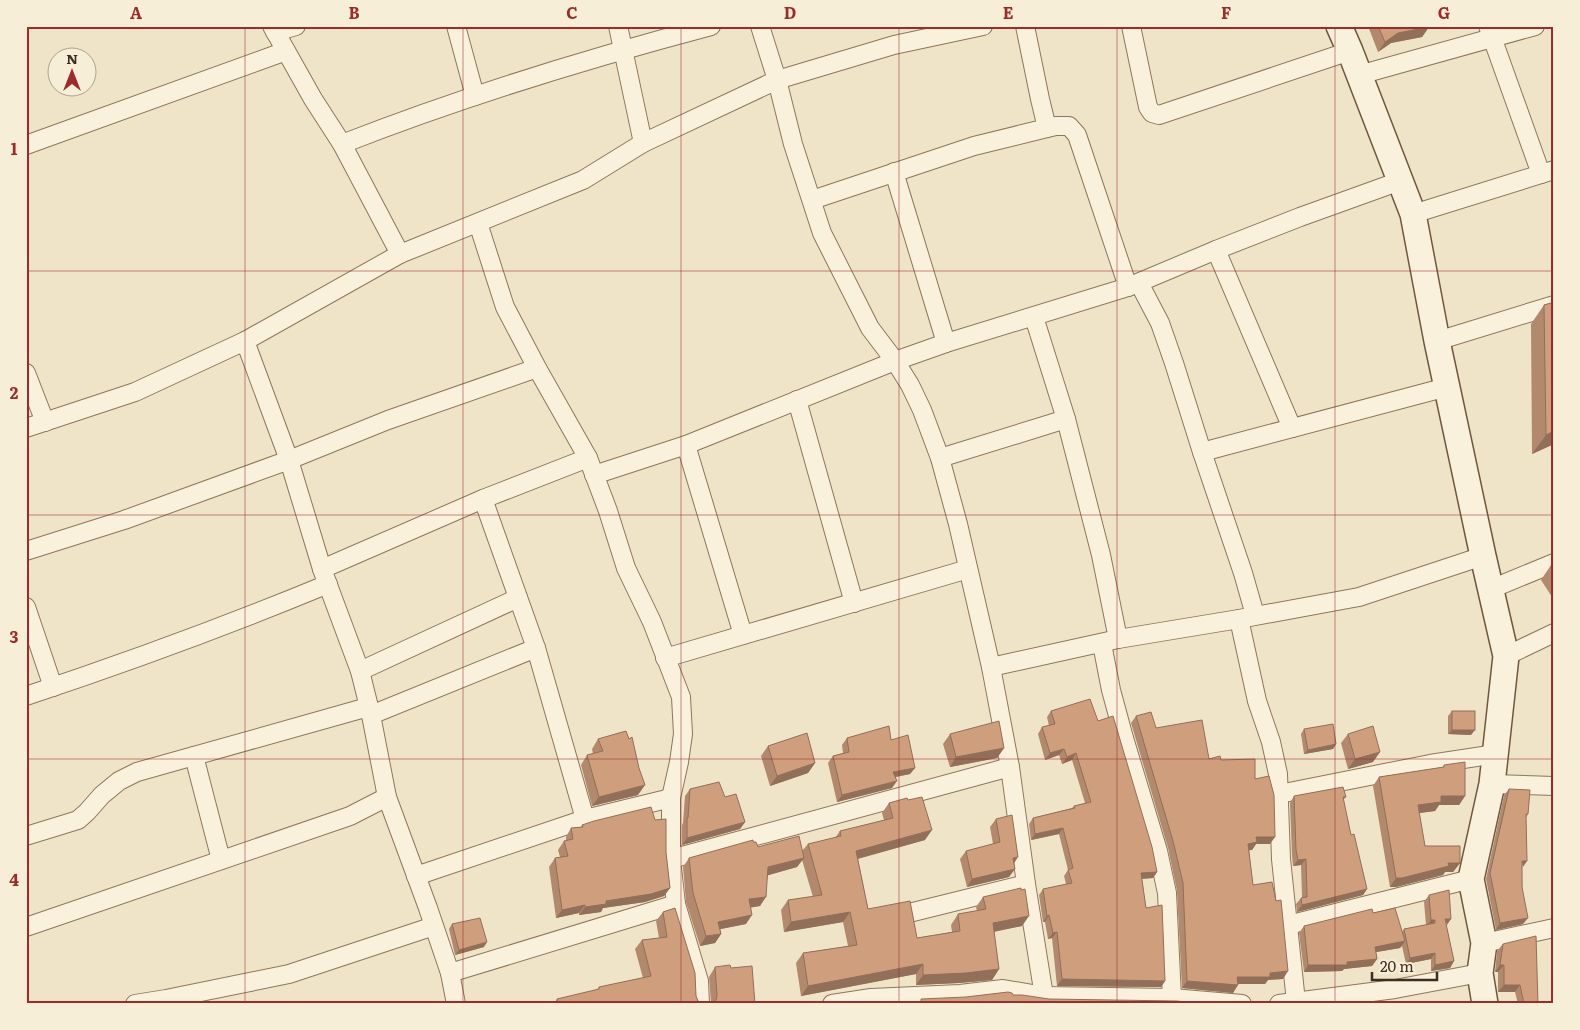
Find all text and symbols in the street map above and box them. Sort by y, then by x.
text: A [130,0,142,24]
text: B [348,0,360,24]
text: C [566,0,578,24]
text: D [784,0,796,24]
text: E [1003,0,1014,24]
text: F [1221,0,1231,24]
text: G [1438,0,1450,24]
north arrow [48,48,98,98]
text: N [66,48,78,68]
text: 1 [11,136,18,160]
text: 2 [10,380,19,404]
text: 3 [10,624,19,648]
text: 4 [9,867,19,891]
scale bar [1372,950,1438,982]
text: 20 m [1380,954,1414,977]

